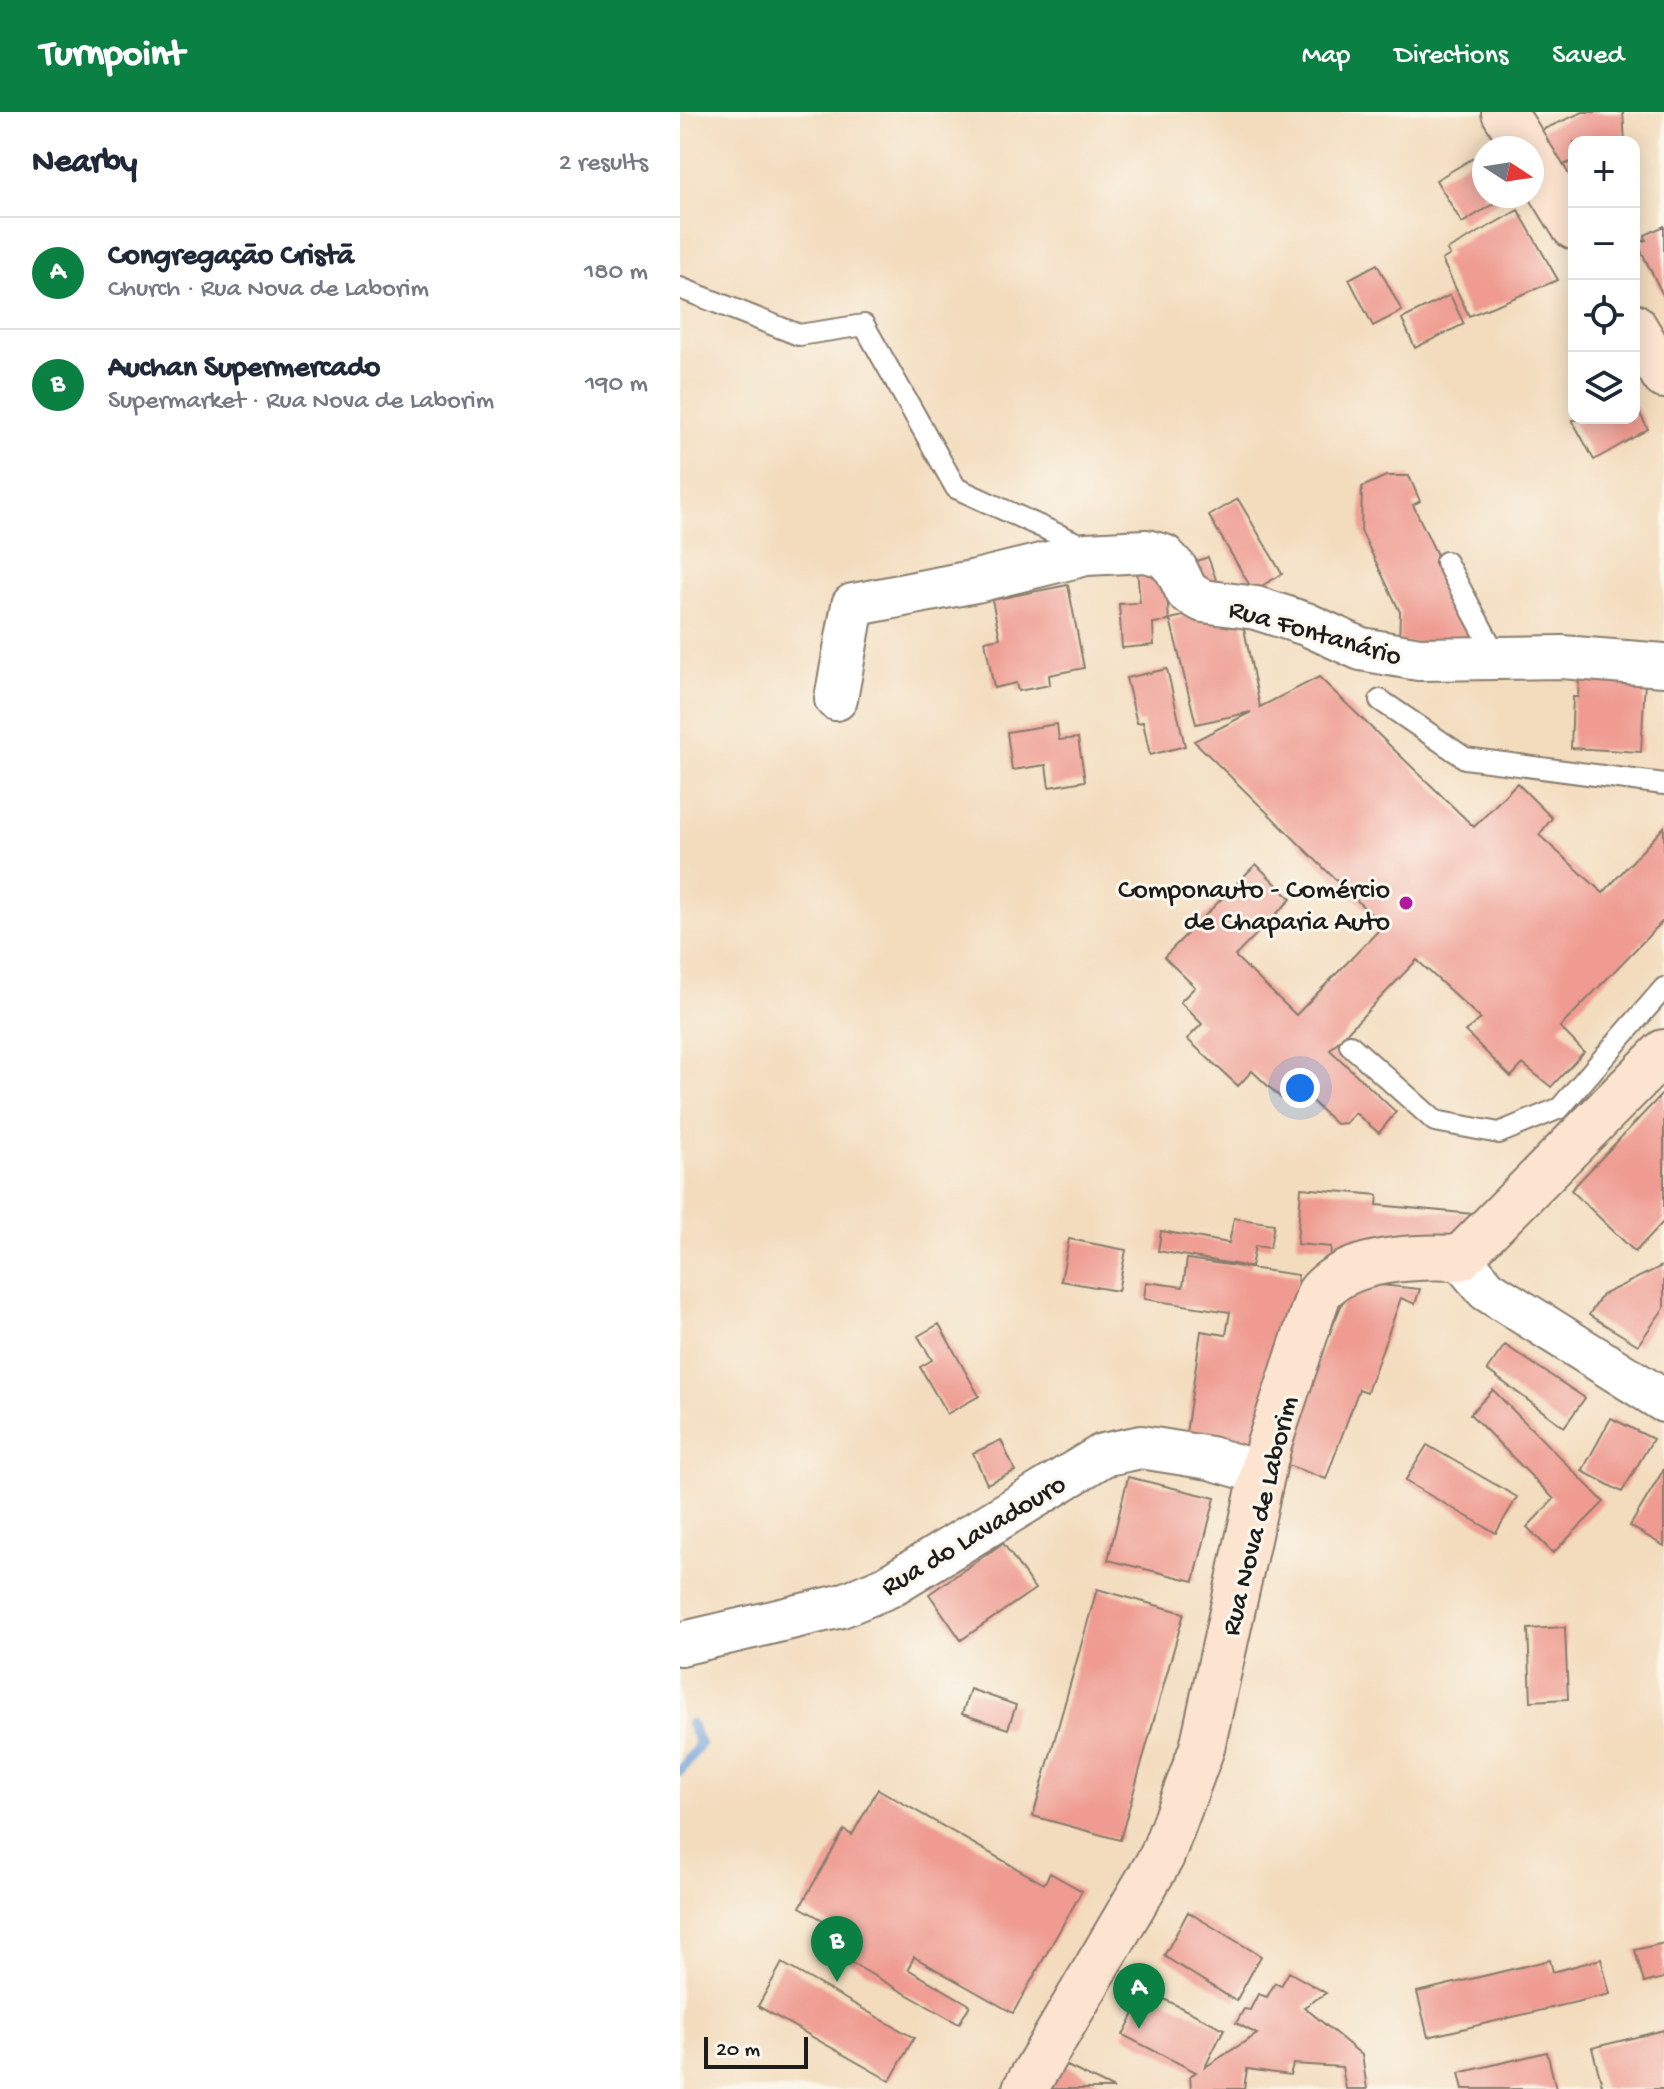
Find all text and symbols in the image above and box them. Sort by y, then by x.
text: Turnpoint [40,34,184,78]
text: Map [1302,40,1350,73]
text: Directions [1394,40,1508,73]
text: Saved [1552,40,1624,73]
north arrow [1472,136,1544,208]
map controls [1568,136,1640,424]
button: + [1568,136,1640,208]
text: Nearby [32,144,137,184]
text: 2 results [559,149,648,180]
button: − [1568,208,1640,280]
text: Congregação Cristã [108,240,354,275]
text: A [50,258,66,289]
text: 180 m [584,258,648,289]
text: Church · Rua Nova de Laborim [108,275,429,306]
button: locate [1568,280,1640,352]
text: Auchan Supermercado [108,352,380,387]
button: layers [1568,352,1640,424]
text: B [51,370,65,401]
text: 190 m [585,370,648,401]
text: Supermarket · Rua Nova de Laborim [108,387,494,418]
street label: Rua Fontanário [1224,594,1405,675]
place label: Componauto - Comércio de Chaparia Auto [1118,875,1390,940]
marker: Componauto - Comércio de Chaparia Auto [1397,894,1415,912]
your location [1280,1068,1320,1108]
street label: Rua Nova de Laborim [1216,1393,1307,1639]
street label: Rua do Lavadouro [876,1469,1073,1605]
pin: B [811,1916,863,1982]
pin: A [1113,1963,1165,2029]
scale bar [704,2033,808,2069]
text: 20 m [716,2038,760,2064]

